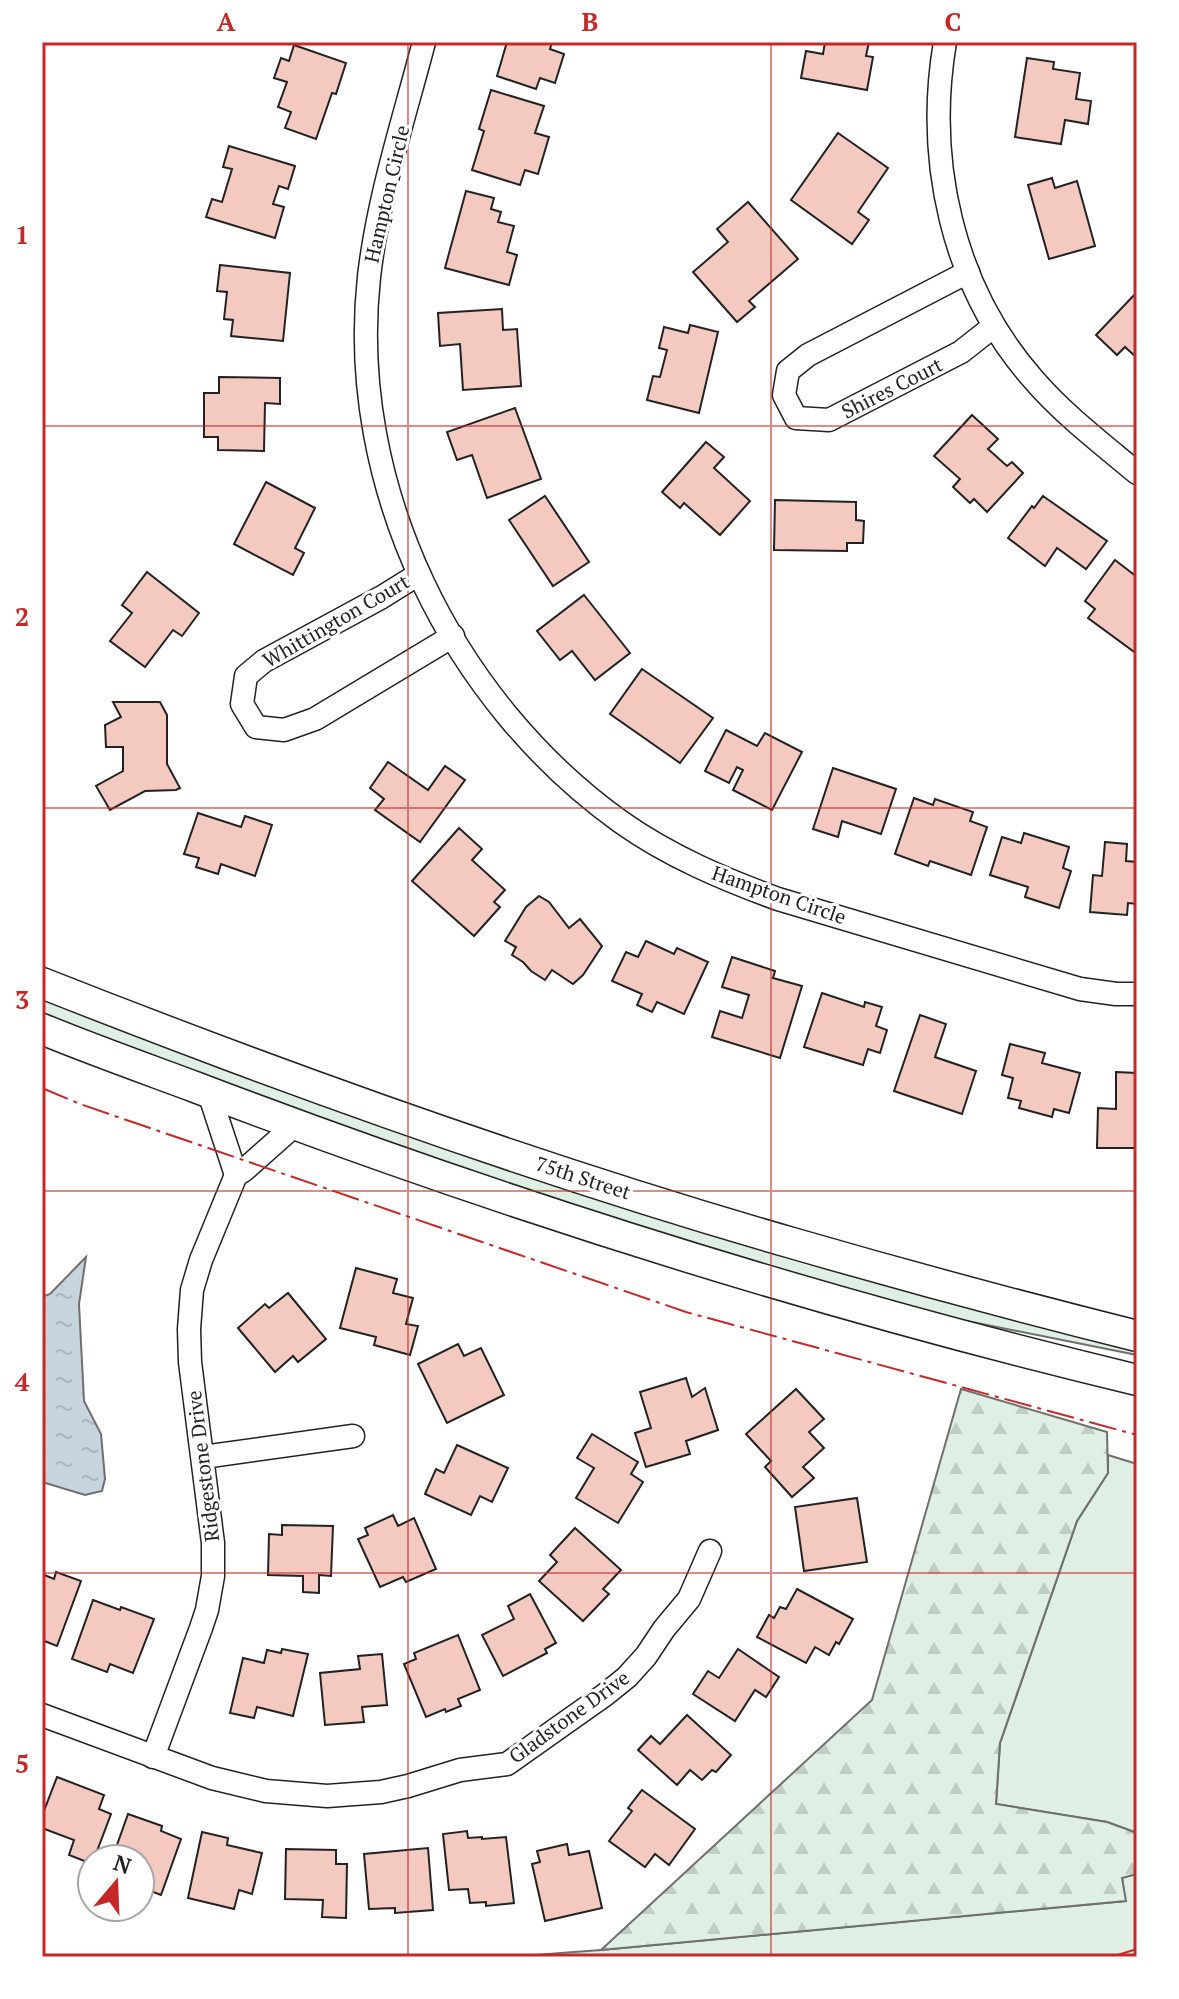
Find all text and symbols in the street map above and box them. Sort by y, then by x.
text: A [217,4,236,38]
text: B [582,4,598,38]
text: C [945,4,961,38]
street label: Hampton Circle [358,123,415,265]
text: 1 [15,217,29,251]
street label: Shires Court [837,350,947,425]
street label: Whittington Court [258,567,414,673]
text: 2 [15,599,29,633]
street label: Hampton Circle [708,859,850,930]
text: 3 [15,982,29,1016]
street label: 75th Street [532,1149,635,1206]
text: 4 [15,1364,30,1398]
street label: Ridgestone Drive [180,1389,225,1543]
street label: Gladstone Drive [503,1664,634,1769]
text: 5 [15,1746,29,1780]
north arrow [76,1843,156,1923]
text: N [110,1847,136,1880]

